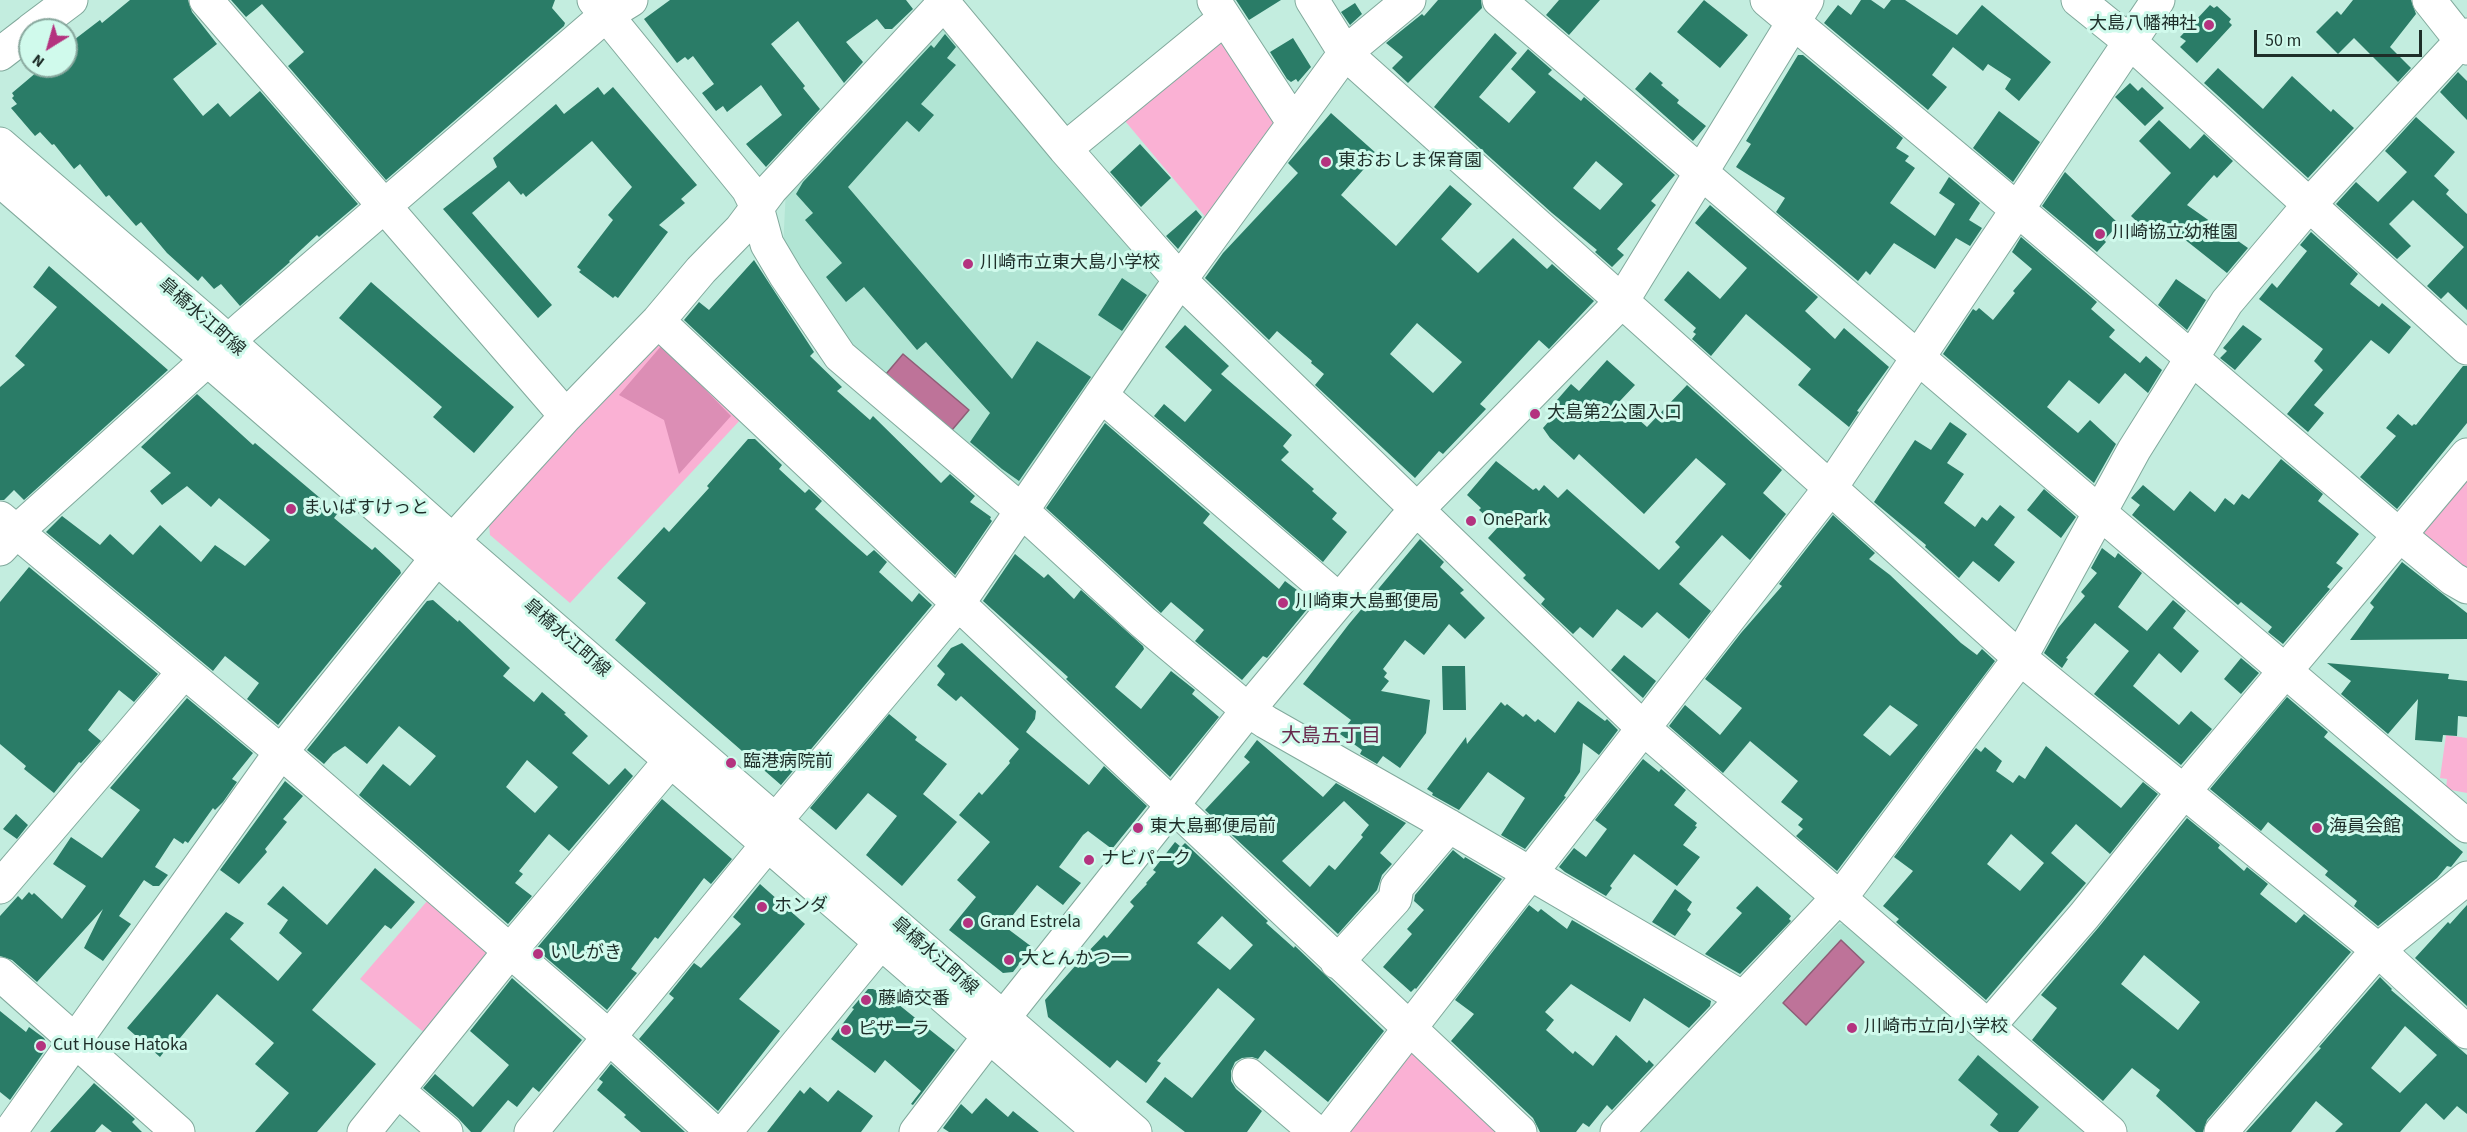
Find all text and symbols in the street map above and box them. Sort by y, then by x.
place label: 大島八幡神社 [2089,14,2197,36]
north arrow [18,18,78,78]
marker: 大島八幡神社 [2202,18,2216,32]
scale bar [2257,18,2425,56]
text: 50 m [2265,28,2301,53]
text: N [28,49,49,73]
place label: 東おおしま保育園 [1338,151,1482,173]
marker: 東おおしま保育園 [1319,155,1333,169]
place label: 川崎協立幼稚園 [2112,223,2238,245]
marker: 川崎協立幼稚園 [2093,227,2107,241]
place label: 川崎市立東大島小学校 [980,253,1160,275]
marker: 川崎市立東大島小学校 [961,257,975,271]
street label: 皐橋水江町線 [153,274,249,362]
place label: 大島第2公園入口 [1547,403,1682,425]
marker: 大島第2公園入口 [1528,407,1542,421]
place label: まいばすけっと [303,498,429,520]
marker: まいばすけっと [284,502,298,516]
place label: OnePark [1483,510,1547,532]
marker: OnePark [1464,514,1478,528]
place label: 川崎東大島郵便局 [1295,592,1439,614]
street label: 皐橋水江町線 [518,595,614,683]
marker: 川崎東大島郵便局 [1276,596,1290,610]
district label: 大島五丁目 [1281,726,1381,750]
place label: 臨港病院前 [743,752,833,774]
marker: 臨港病院前 [724,756,738,770]
place label: 東大島郵便局前 [1150,817,1276,839]
place label: 海員会館 [2329,817,2401,839]
marker: 東大島郵便局前 [1131,821,1145,835]
marker: 海員会館 [2310,821,2324,835]
place label: ナビパーク [1101,849,1191,871]
marker: ナビパーク [1082,853,1096,867]
place label: ホンダ [774,896,828,918]
marker: ホンダ [755,900,769,914]
place label: Grand Estrela [980,912,1081,934]
street label: 皐橋水江町線 [886,913,982,1001]
marker: Grand Estrela [961,916,975,930]
place label: いしがき [550,943,622,965]
marker: いしがき [531,947,545,961]
place label: 大とんかつ一 [1021,949,1129,971]
marker: 大とんかつ一 [1002,953,1016,967]
place label: 藤崎交番 [878,989,950,1011]
marker: 藤崎交番 [859,993,873,1007]
place label: 川崎市立向小学校 [1864,1017,2008,1039]
place label: ピザーラ [858,1019,930,1041]
marker: 川崎市立向小学校 [1845,1021,1859,1035]
marker: ピザーラ [839,1023,853,1037]
place label: Cut House Hatoka [53,1035,188,1057]
marker: Cut House Hatoka [34,1039,48,1053]

